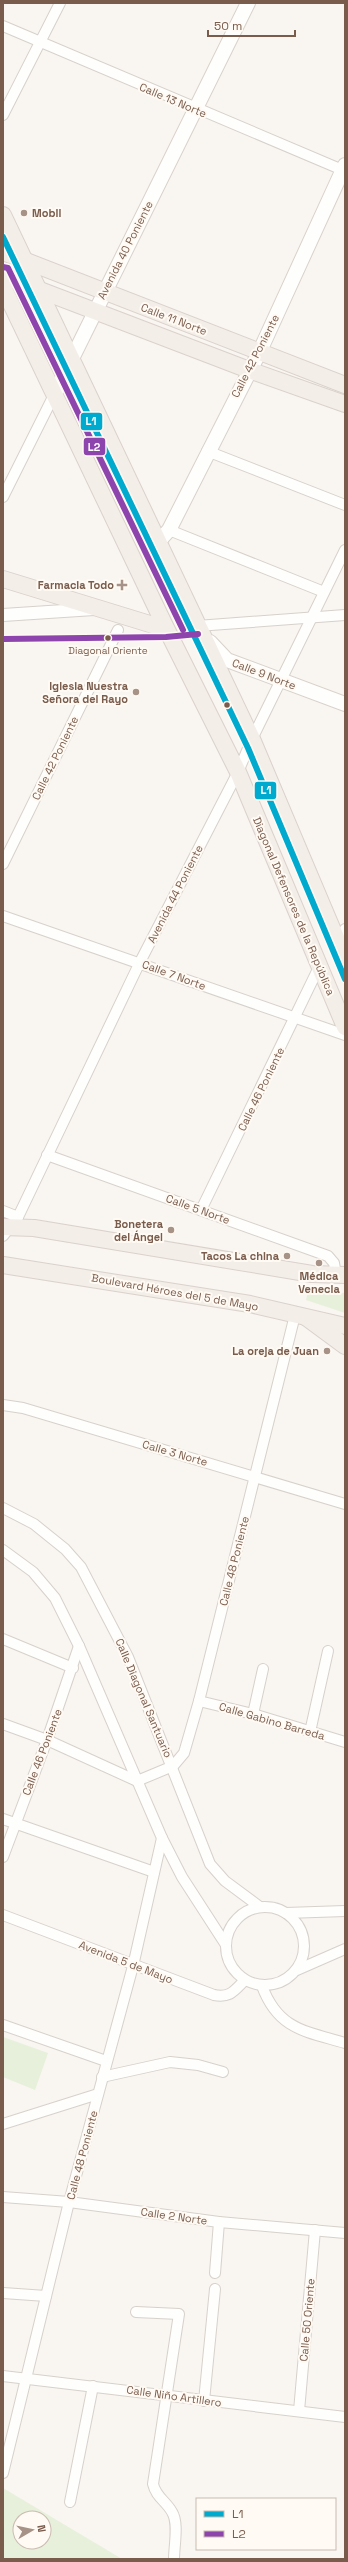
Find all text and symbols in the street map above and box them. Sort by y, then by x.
scale bar [208,12,295,38]
text: 50 m [214,18,242,34]
street label: Calle 13 Norte [137,80,209,120]
street label: Avenida 40 Poniente [94,198,156,302]
place label: Mobil [32,206,61,220]
marker: Mobil [19,208,29,218]
street label: Calle 11 Norte [139,300,209,338]
street label: Calle 42 Poniente [228,312,282,400]
line badge: L1 [80,412,103,431]
text: L1 [86,414,96,428]
line badge: L2 [83,437,106,456]
text: L2 [88,440,101,454]
place label: Farmacia Todo [38,578,114,592]
marker: Farmacia Todo [117,580,127,590]
marker: Diagonal Oriente [103,633,113,643]
place label: Diagonal Oriente [68,644,148,657]
street label: Calle 9 Norte [230,655,298,693]
place label: Iglesia Nuestra Señora del Rayo [42,679,129,706]
marker: Iglesia Nuestra Señora del Rayo [131,687,141,697]
unlabelled marker [222,700,232,710]
street label: Calle 42 Poniente [29,714,81,802]
line badge: L1 [254,781,277,800]
text: L1 [261,783,271,797]
street label: Diagonal Defensores de la República [250,815,338,998]
street label: Avenida 44 Poniente [144,843,206,945]
street label: Calle 7 Norte [140,957,208,993]
street label: Calle 46 Poniente [235,1045,287,1133]
street label: Calle 5 Norte [164,1191,232,1227]
place label: Bonetera del Ángel [114,1217,164,1244]
marker: Bonetera del Ángel [166,1225,176,1235]
place label: Tacos La china [201,1249,280,1263]
marker: Tacos La china [282,1251,292,1261]
marker: Médica Venecia [314,1258,324,1268]
place label: Médica Venecia [298,1269,340,1296]
street label: Boulevard Héroes del 5 de Mayo [90,1270,260,1314]
place label: La oreja de Juan [232,1344,319,1358]
marker: La oreja de Juan [322,1346,332,1356]
street label: Calle 3 Norte [141,1437,209,1469]
street label: Calle 48 Poniente [216,1515,252,1607]
street label: Calle Diagonal Santuario [113,1636,176,1760]
street label: Calle Gabino Barreda [217,1699,327,1743]
street label: Calle 46 Poniente [19,1707,65,1797]
street label: Avenida 5 de Mayo [77,1938,175,1986]
street label: Calle 48 Poniente [63,2109,101,2201]
street label: Calle 2 Norte [140,2204,208,2228]
street label: Calle 50 Oriente [296,2278,318,2362]
street label: Calle Niño Artillero [126,2382,223,2410]
legend [196,2498,336,2550]
text: L1 [232,2506,244,2522]
north arrow [12,2510,52,2550]
text: N [34,2524,49,2533]
text: L2 [232,2526,246,2542]

